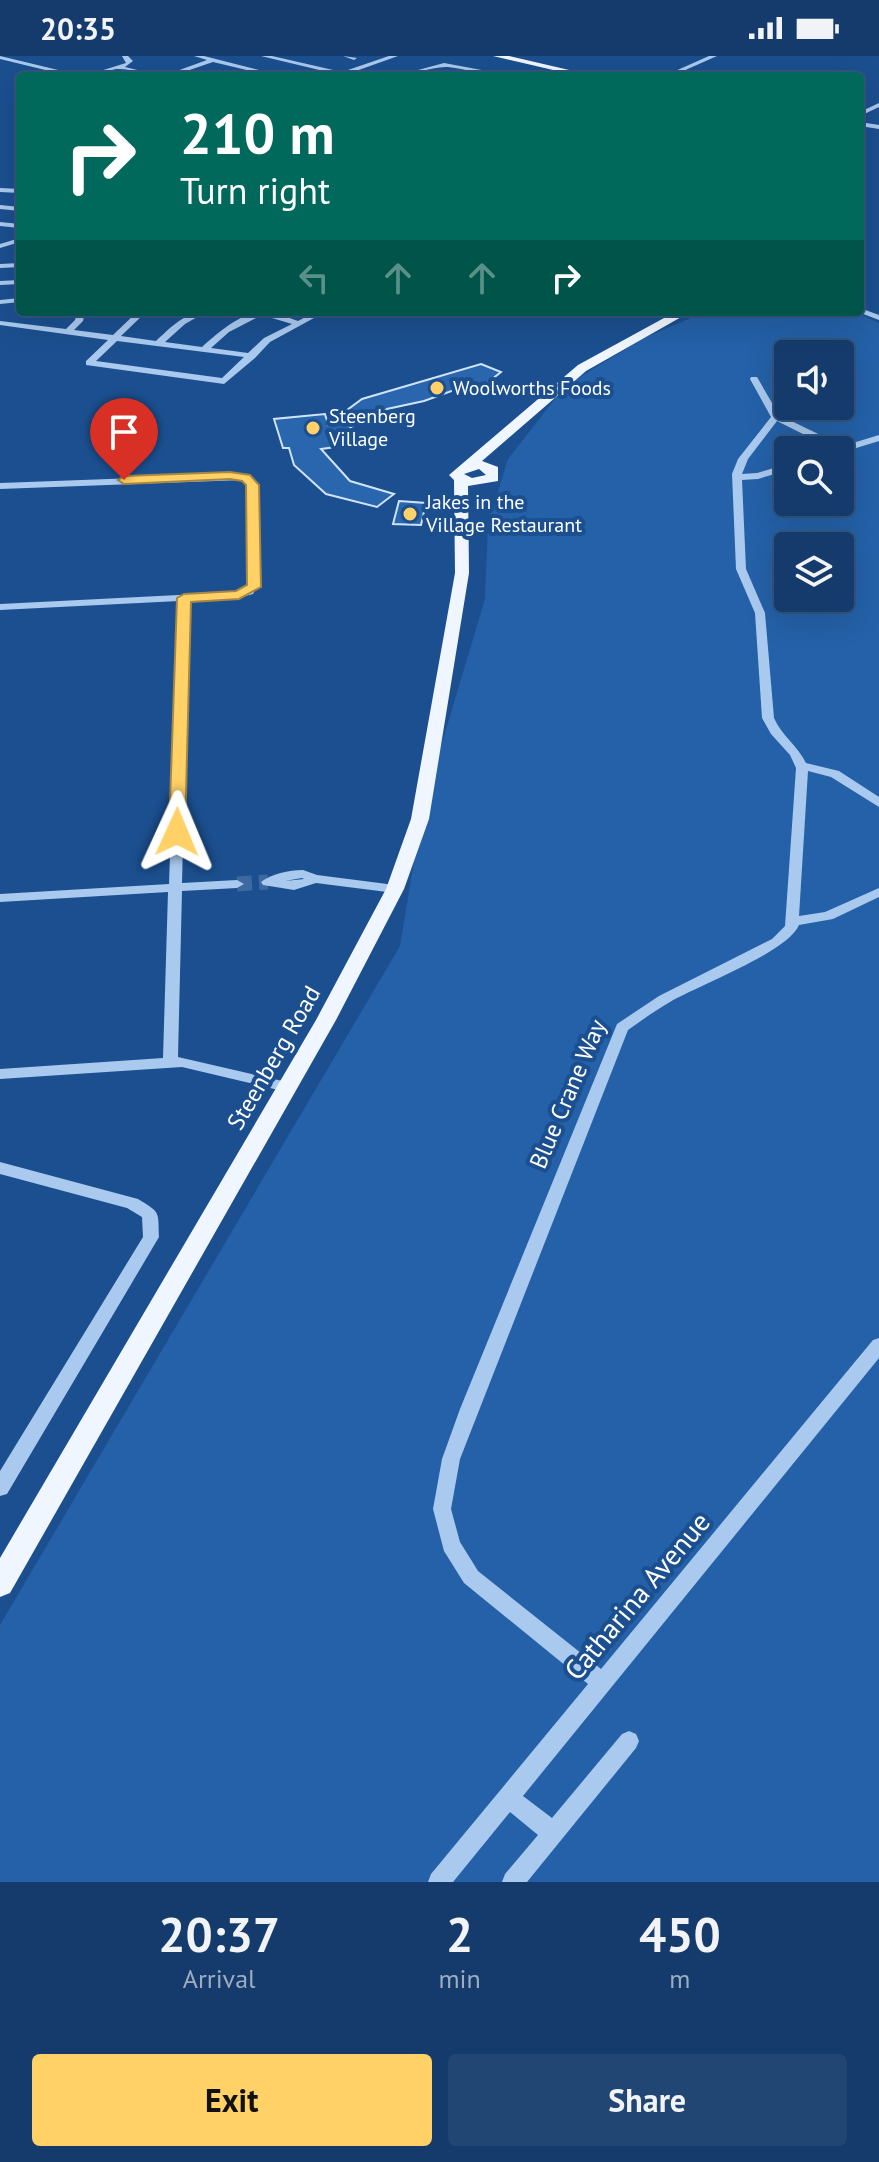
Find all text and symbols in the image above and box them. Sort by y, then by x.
text: 20:35 [40,9,116,48]
text: 210 m [180,97,335,169]
icon: right [48,104,152,208]
text: Turn right [180,167,330,214]
icon: left [292,256,336,300]
icon: ahead [376,256,420,300]
icon: ahead [460,256,504,300]
icon: right [544,256,588,300]
map controls [774,340,854,612]
button: sound [774,340,854,420]
place label: Woolworths Foods [453,375,611,401]
marker: Woolworths Foods [428,379,446,397]
pin [90,398,158,480]
place label: Steenberg Village [328,403,416,452]
icon: arrive [102,410,146,454]
marker: Steenberg Village [304,419,322,437]
button: search [774,436,854,516]
place label: Jakes in the Village Restaurant [425,489,582,538]
marker: Jakes in the Village Restaurant [401,505,419,523]
button: layers [774,532,854,612]
position arrow [135,790,219,874]
street label: Steenberg Road [220,980,327,1135]
street label: Blue Crane Way [522,1014,613,1173]
street label: Catharina Avenue [555,1504,718,1687]
text: 20:37 [158,1903,280,1965]
text: 2 [446,1903,473,1965]
text: 450 [639,1903,721,1965]
text: Arrival [183,1962,256,1995]
text: min [438,1962,481,1995]
text: m [669,1962,690,1995]
button: Exit [32,2054,432,2146]
button: Share [448,2054,847,2146]

